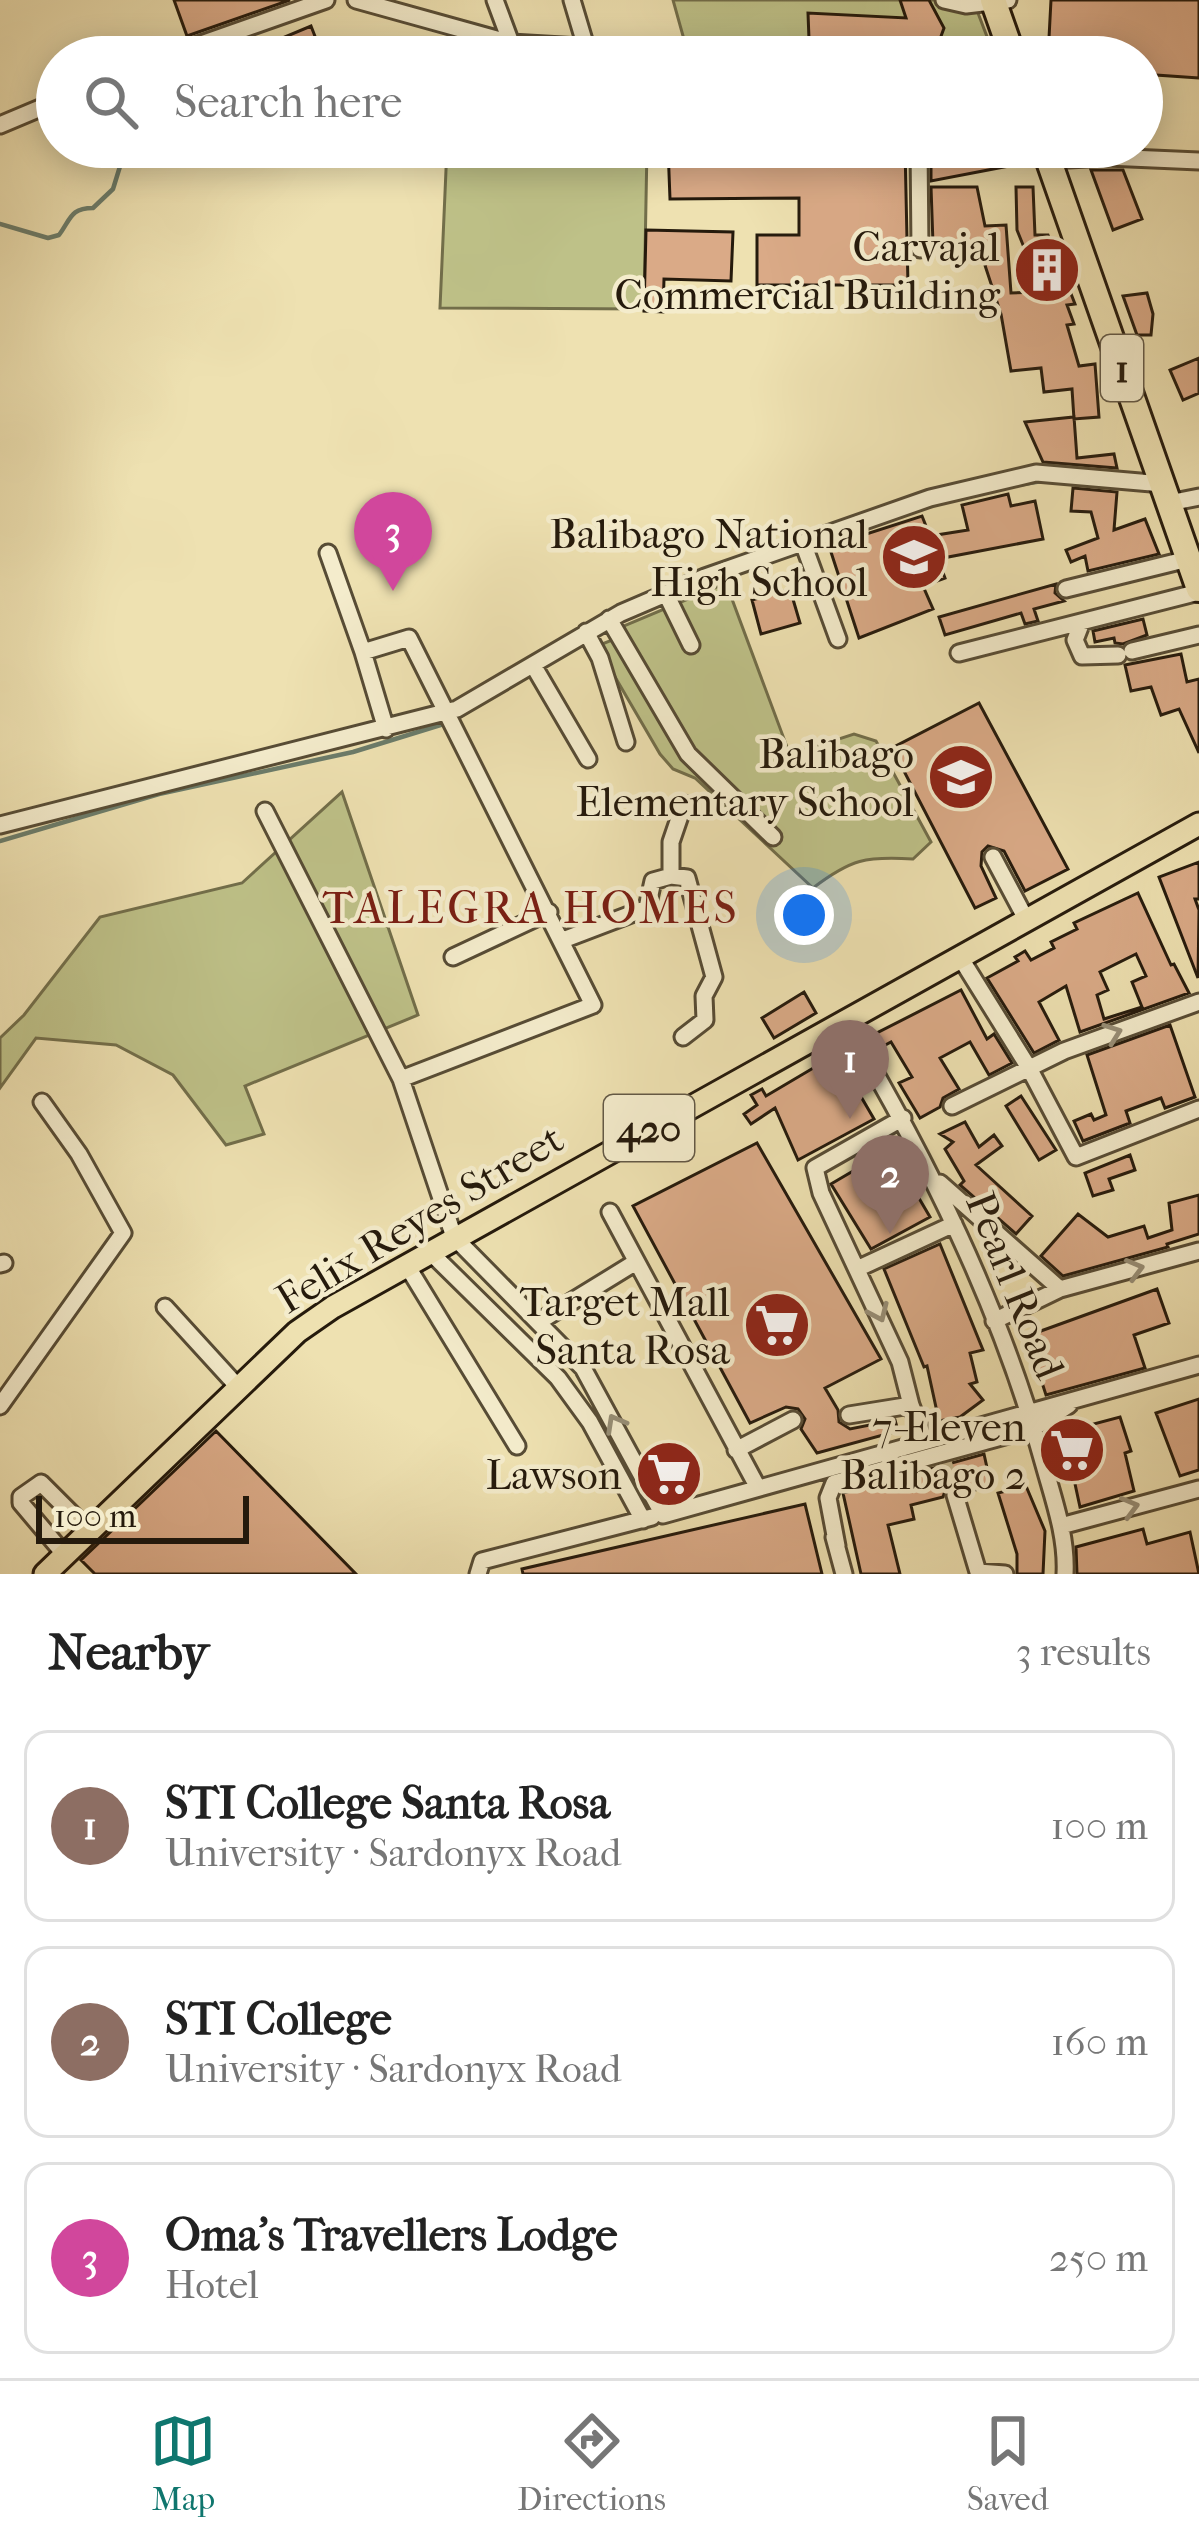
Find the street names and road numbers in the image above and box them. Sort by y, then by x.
road number: 1 [1101,335,1143,401]
road number: 420 [604,1095,694,1161]
street label: Felix Reyes Street [268,1114,572,1324]
street label: Pearl Road [955,1185,1075,1387]

